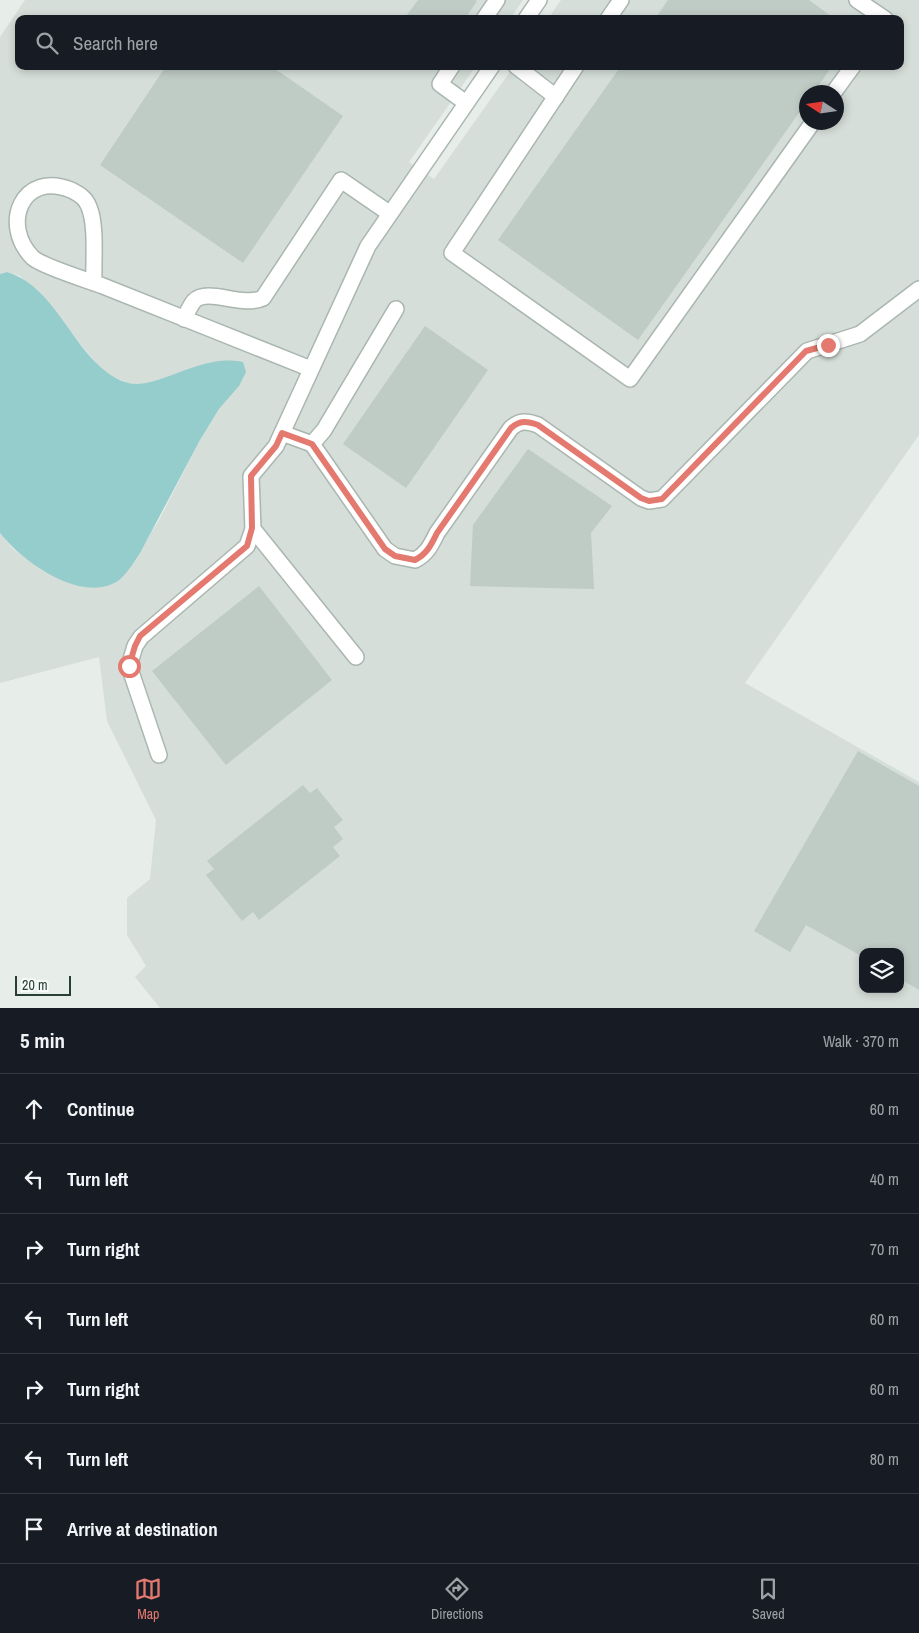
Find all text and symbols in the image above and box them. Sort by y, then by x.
search box [15,15,904,70]
icon: search [33,29,61,57]
text: Search here [73,30,158,56]
north arrow [799,85,844,130]
route end [817,334,840,357]
route start [118,655,141,678]
map controls [859,948,904,993]
button: layers [859,948,904,993]
scale bar [15,973,71,996]
text: 20 m [22,976,48,994]
text: 5 min [20,1026,65,1055]
text: Walk · 370 m [823,1030,899,1052]
icon: ahead [20,1095,48,1123]
text: Continue [67,1096,135,1122]
text: 60 m [870,1098,899,1120]
icon: left [20,1165,48,1193]
text: Turn left [67,1166,128,1192]
text: 40 m [870,1168,899,1190]
icon: right [20,1235,48,1263]
text: Turn right [67,1236,139,1262]
text: 70 m [870,1238,899,1260]
icon: left [20,1305,48,1333]
text: Turn left [67,1306,128,1332]
text: 60 m [870,1308,899,1330]
icon: right [20,1375,48,1403]
text: Turn right [67,1376,139,1402]
text: 60 m [870,1378,899,1400]
icon: left [20,1445,48,1473]
text: Turn left [67,1446,128,1472]
text: 80 m [870,1448,899,1470]
icon: arrive [20,1515,48,1543]
text: Arrive at destination [67,1516,218,1542]
tab: Map [134,1575,162,1623]
tab: Directions [431,1575,483,1623]
tab: Saved [752,1575,785,1623]

